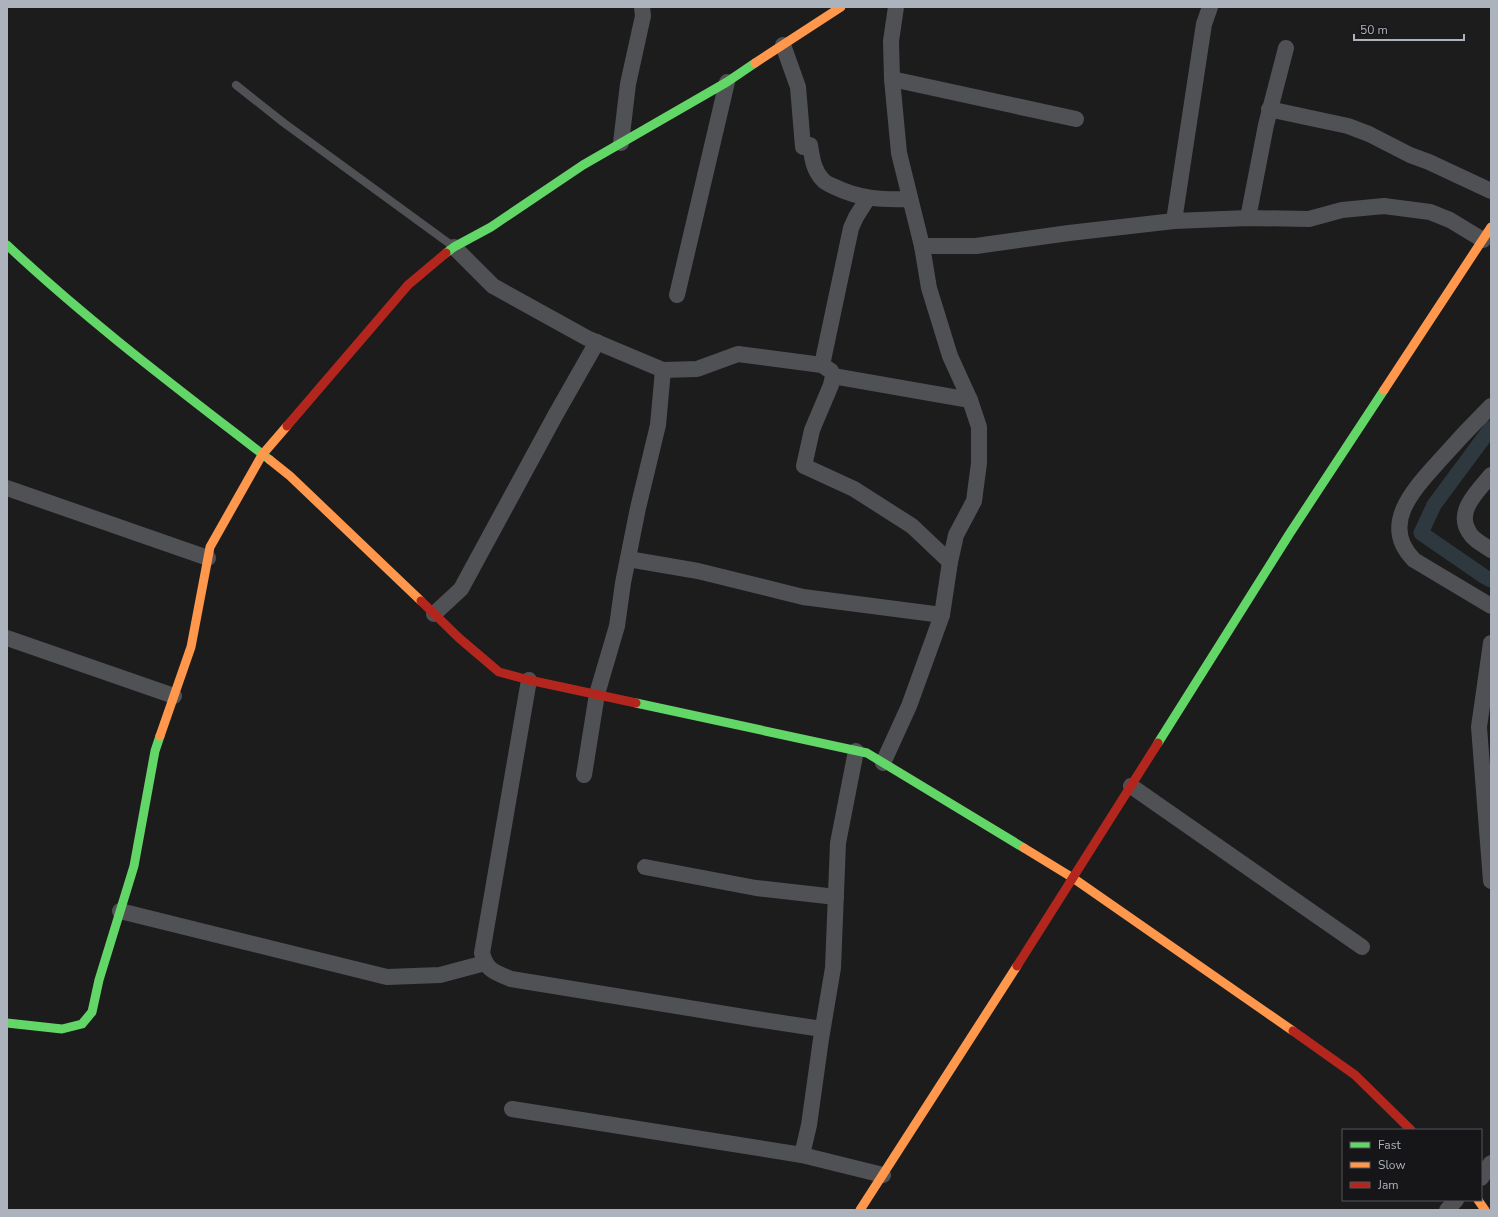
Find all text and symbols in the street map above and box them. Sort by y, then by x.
scale bar [1354,16,1464,42]
text: 50 m [1360,22,1388,38]
legend [1342,1129,1482,1201]
text: Fast [1378,1137,1401,1153]
text: Slow [1378,1157,1406,1173]
text: Jam [1377,1177,1399,1193]

